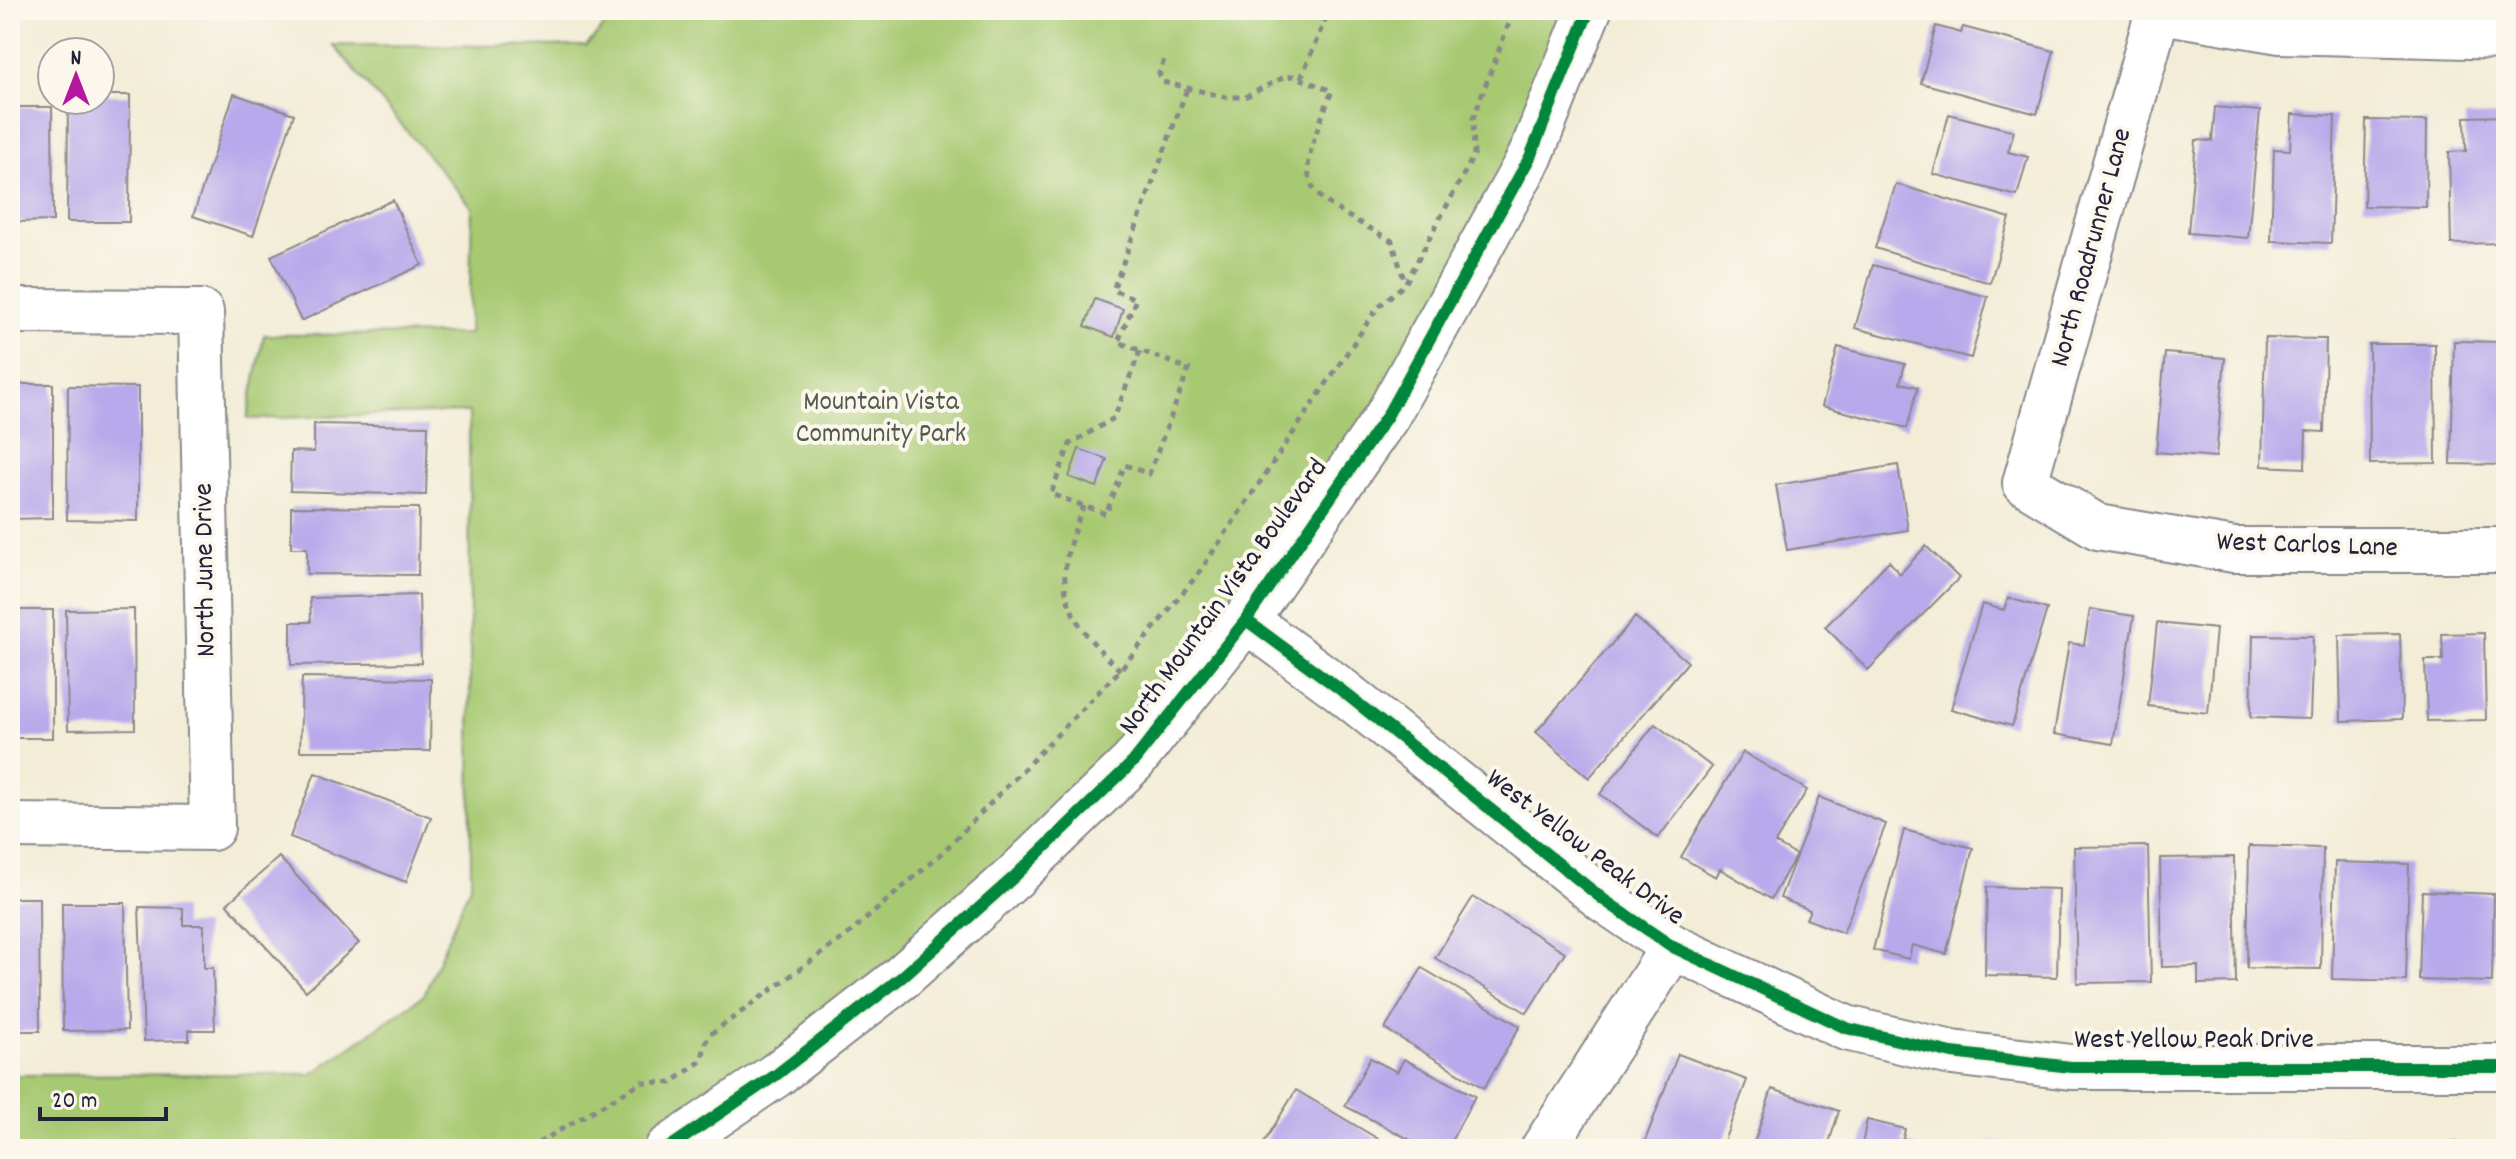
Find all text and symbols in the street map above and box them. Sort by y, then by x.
north arrow [36,36,116,116]
text: N [71,44,82,75]
street label: North Roadrunner Lane [2042,124,2144,372]
park label: Mountain Vista Community Park [796,384,966,456]
street label: North Mountain Vista Boulevard [1111,451,1339,745]
street label: North June Drive [185,483,229,657]
street label: West Carlos Lane [2216,524,2398,570]
street label: West Yellow Peak Drive [1476,761,1692,937]
street label: West Yellow Peak Drive [2074,1022,2314,1062]
scale bar [40,1071,166,1121]
text: 20 m [52,1085,98,1119]

